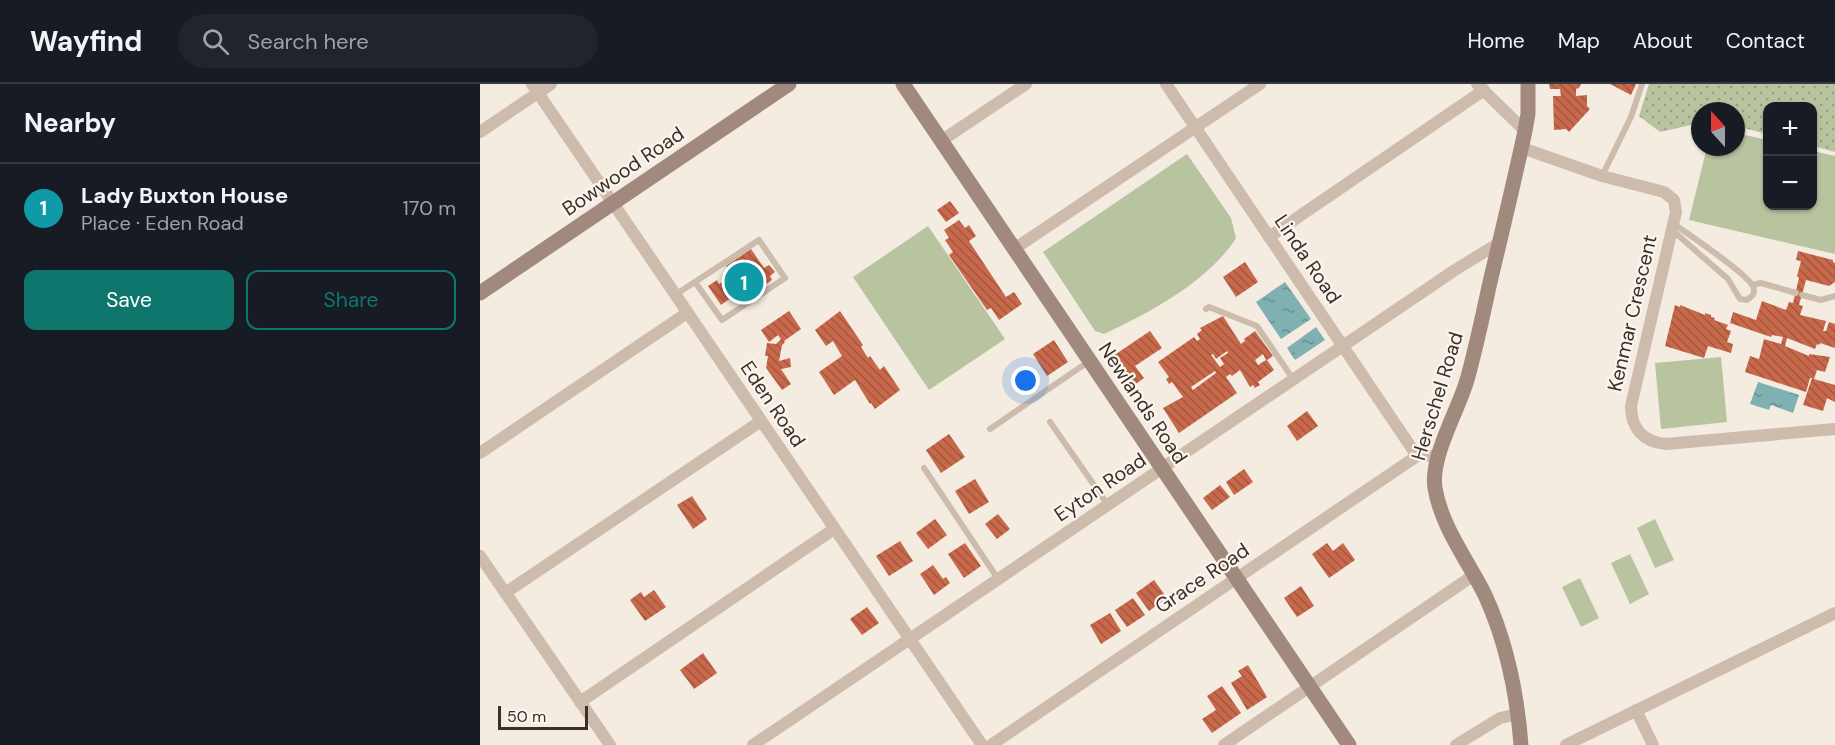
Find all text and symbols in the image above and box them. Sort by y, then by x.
search box [178,14,598,68]
text: Wayfind [30,23,142,60]
icon: search [199,25,232,58]
text: Search here [247,27,369,56]
text: Home [1467,27,1525,55]
text: Map [1558,27,1600,55]
text: About [1633,27,1693,55]
text: Contact [1726,27,1805,55]
north arrow [1691,102,1745,156]
map controls [1763,102,1817,210]
button: + [1763,102,1817,156]
text: Nearby [24,106,116,140]
street label: Bowwood Road [557,121,689,221]
button: − [1763,156,1817,210]
text: Lady Buxton House [81,181,288,210]
text: 1 [40,195,47,221]
text: 170 m [403,195,456,221]
street label: Linda Road [1269,209,1347,309]
text: Place · Eden Road [81,210,244,236]
street label: Kenmar Crescent [1601,232,1663,394]
pin: 1 [724,260,764,304]
button: Save [24,270,234,330]
button: Share [246,270,456,330]
street label: Herschel Road [1405,329,1469,463]
street label: Newlands Road [1093,337,1193,469]
street label: Eden Road [735,356,811,452]
your location [1011,366,1040,395]
street label: Eyton Road [1049,447,1151,527]
street label: Grace Road [1150,537,1254,619]
scale bar [498,703,588,730]
text: 50 m [507,706,546,727]

